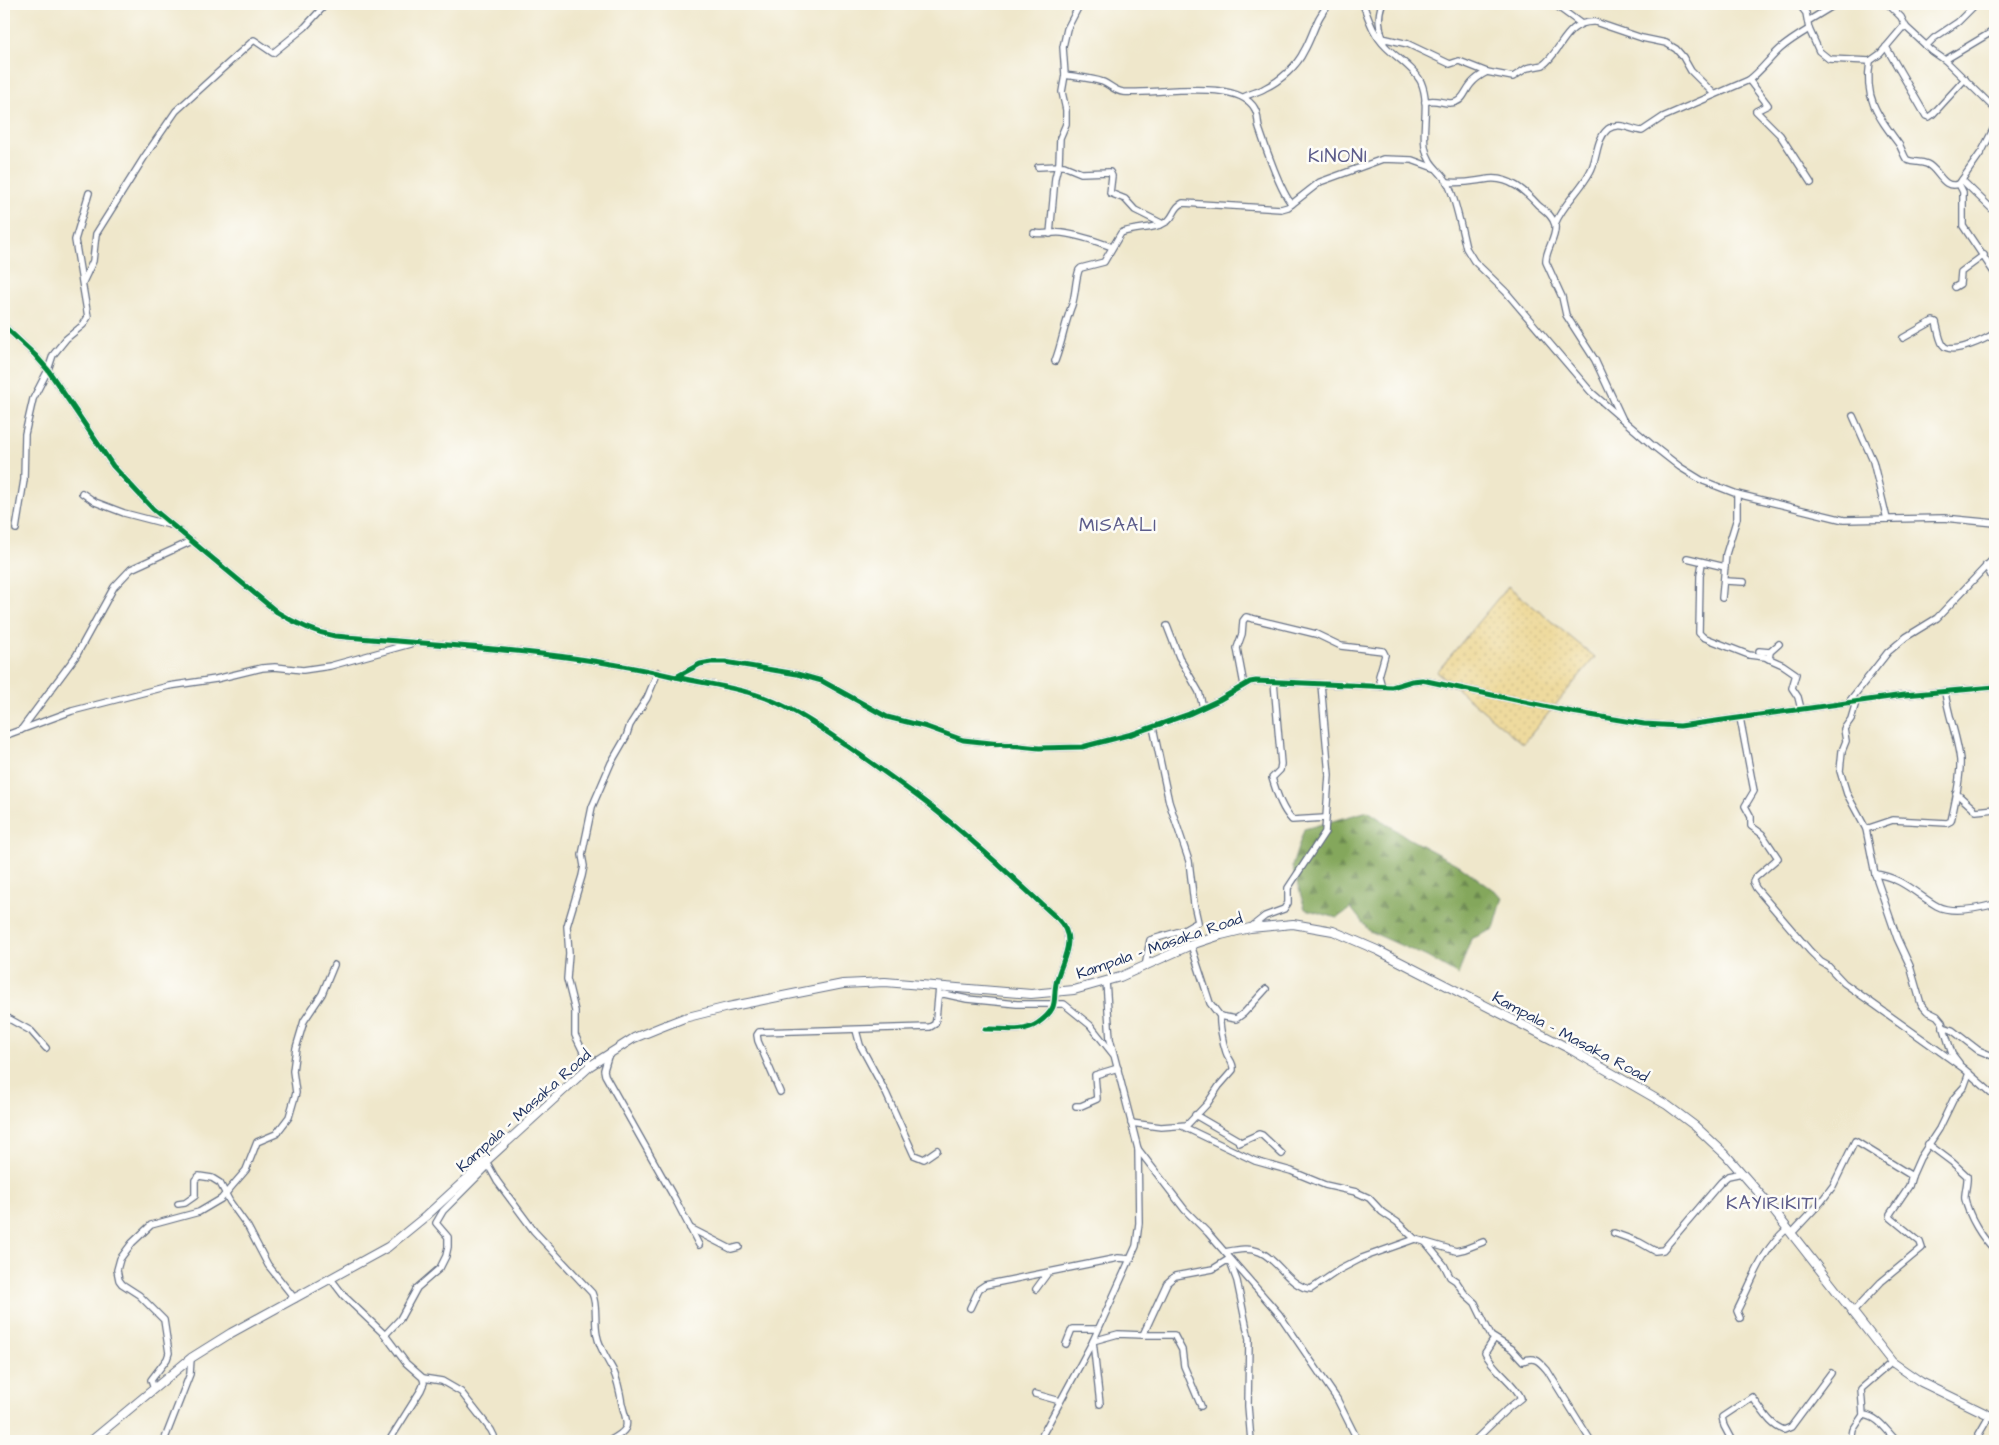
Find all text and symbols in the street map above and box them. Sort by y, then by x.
district label: KINONI [1308,143,1368,170]
district label: MISAALI [1079,512,1157,539]
street label: Kampala - Masaka Road [1073,907,1245,985]
street label: Kampala - Masaka Road [1488,986,1653,1088]
street label: Kampala - Masaka Road [451,1044,596,1177]
district label: KAYIRIKITI [1726,1190,1818,1217]

